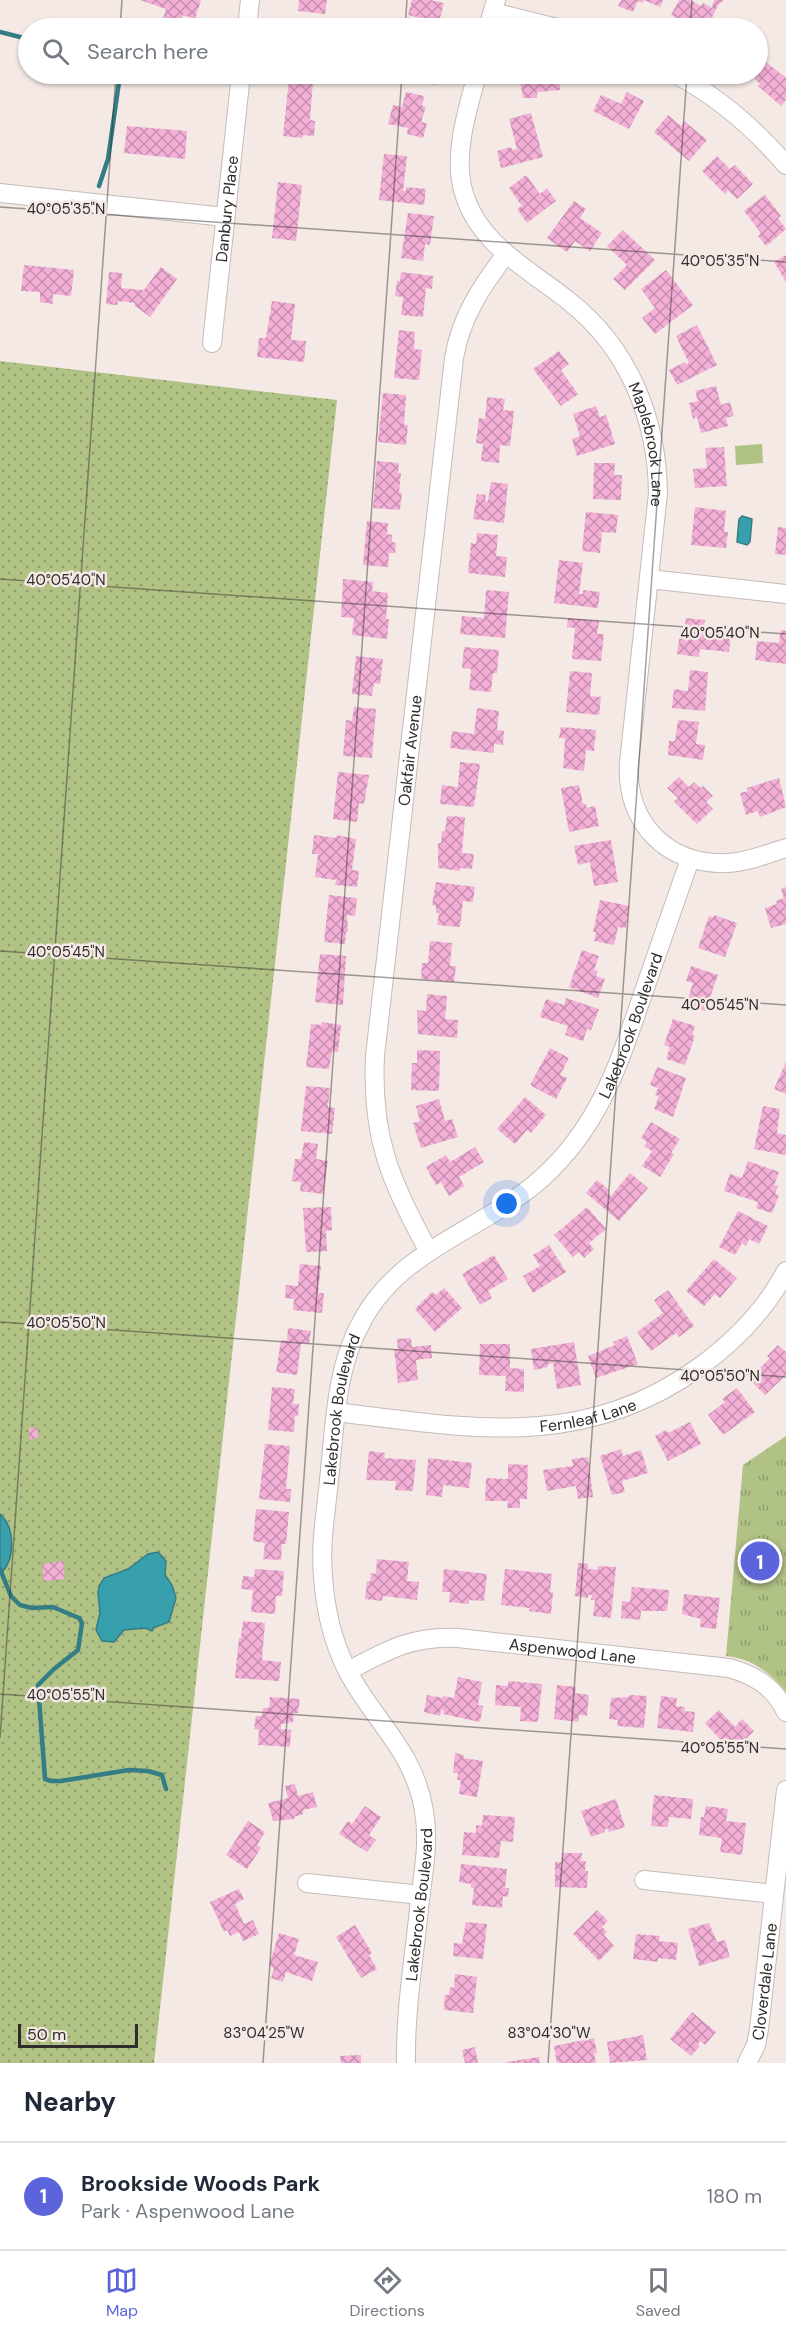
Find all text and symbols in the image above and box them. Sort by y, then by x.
search box [18,18,768,84]
icon: search [39,35,72,68]
text: Search here [87,37,208,66]
street label: Danbury Place [211,154,243,263]
text: 40°05'35"N [27,199,105,219]
text: 40°05'35"N [681,251,759,271]
street label: Maplebrook Lane [624,379,668,508]
text: 40°05'40"N [26,570,106,590]
text: 40°05'40"N [680,623,760,643]
street label: Oakfair Avenue [393,694,427,807]
text: 40°05'45"N [27,942,105,962]
street label: Lakebrook Boulevard [594,950,667,1102]
text: 40°05'45"N [681,995,759,1015]
your location [492,1189,521,1218]
text: 40°05'50"N [26,1313,106,1333]
street label: Lakebrook Boulevard [319,1330,365,1486]
text: 40°05'50"N [680,1366,760,1386]
street label: Fernleaf Lane [539,1394,640,1437]
pin: 1 [740,1538,780,1584]
street label: Aspenwood Lane [508,1634,637,1669]
text: 40°05'55"N [27,1685,105,1705]
text: 40°05'55"N [681,1738,759,1758]
street label: Lakebrook Boulevard [401,1828,437,1982]
street label: Cloverdale Lane [747,1922,782,2042]
scale bar [18,2021,138,2048]
text: 83°04'25"W [223,2023,305,2043]
text: 83°04'30"W [508,2023,591,2043]
text: 50 m [27,2024,66,2045]
text: Nearby [24,2085,116,2119]
text: Brookside Woods Park [81,2169,320,2198]
text: 1 [40,2183,47,2209]
text: 180 m [707,2183,762,2209]
text: Park · Aspenwood Lane [81,2198,295,2224]
tab: Map [105,2264,138,2321]
tab: Directions [349,2264,425,2321]
tab: Saved [636,2264,681,2321]

